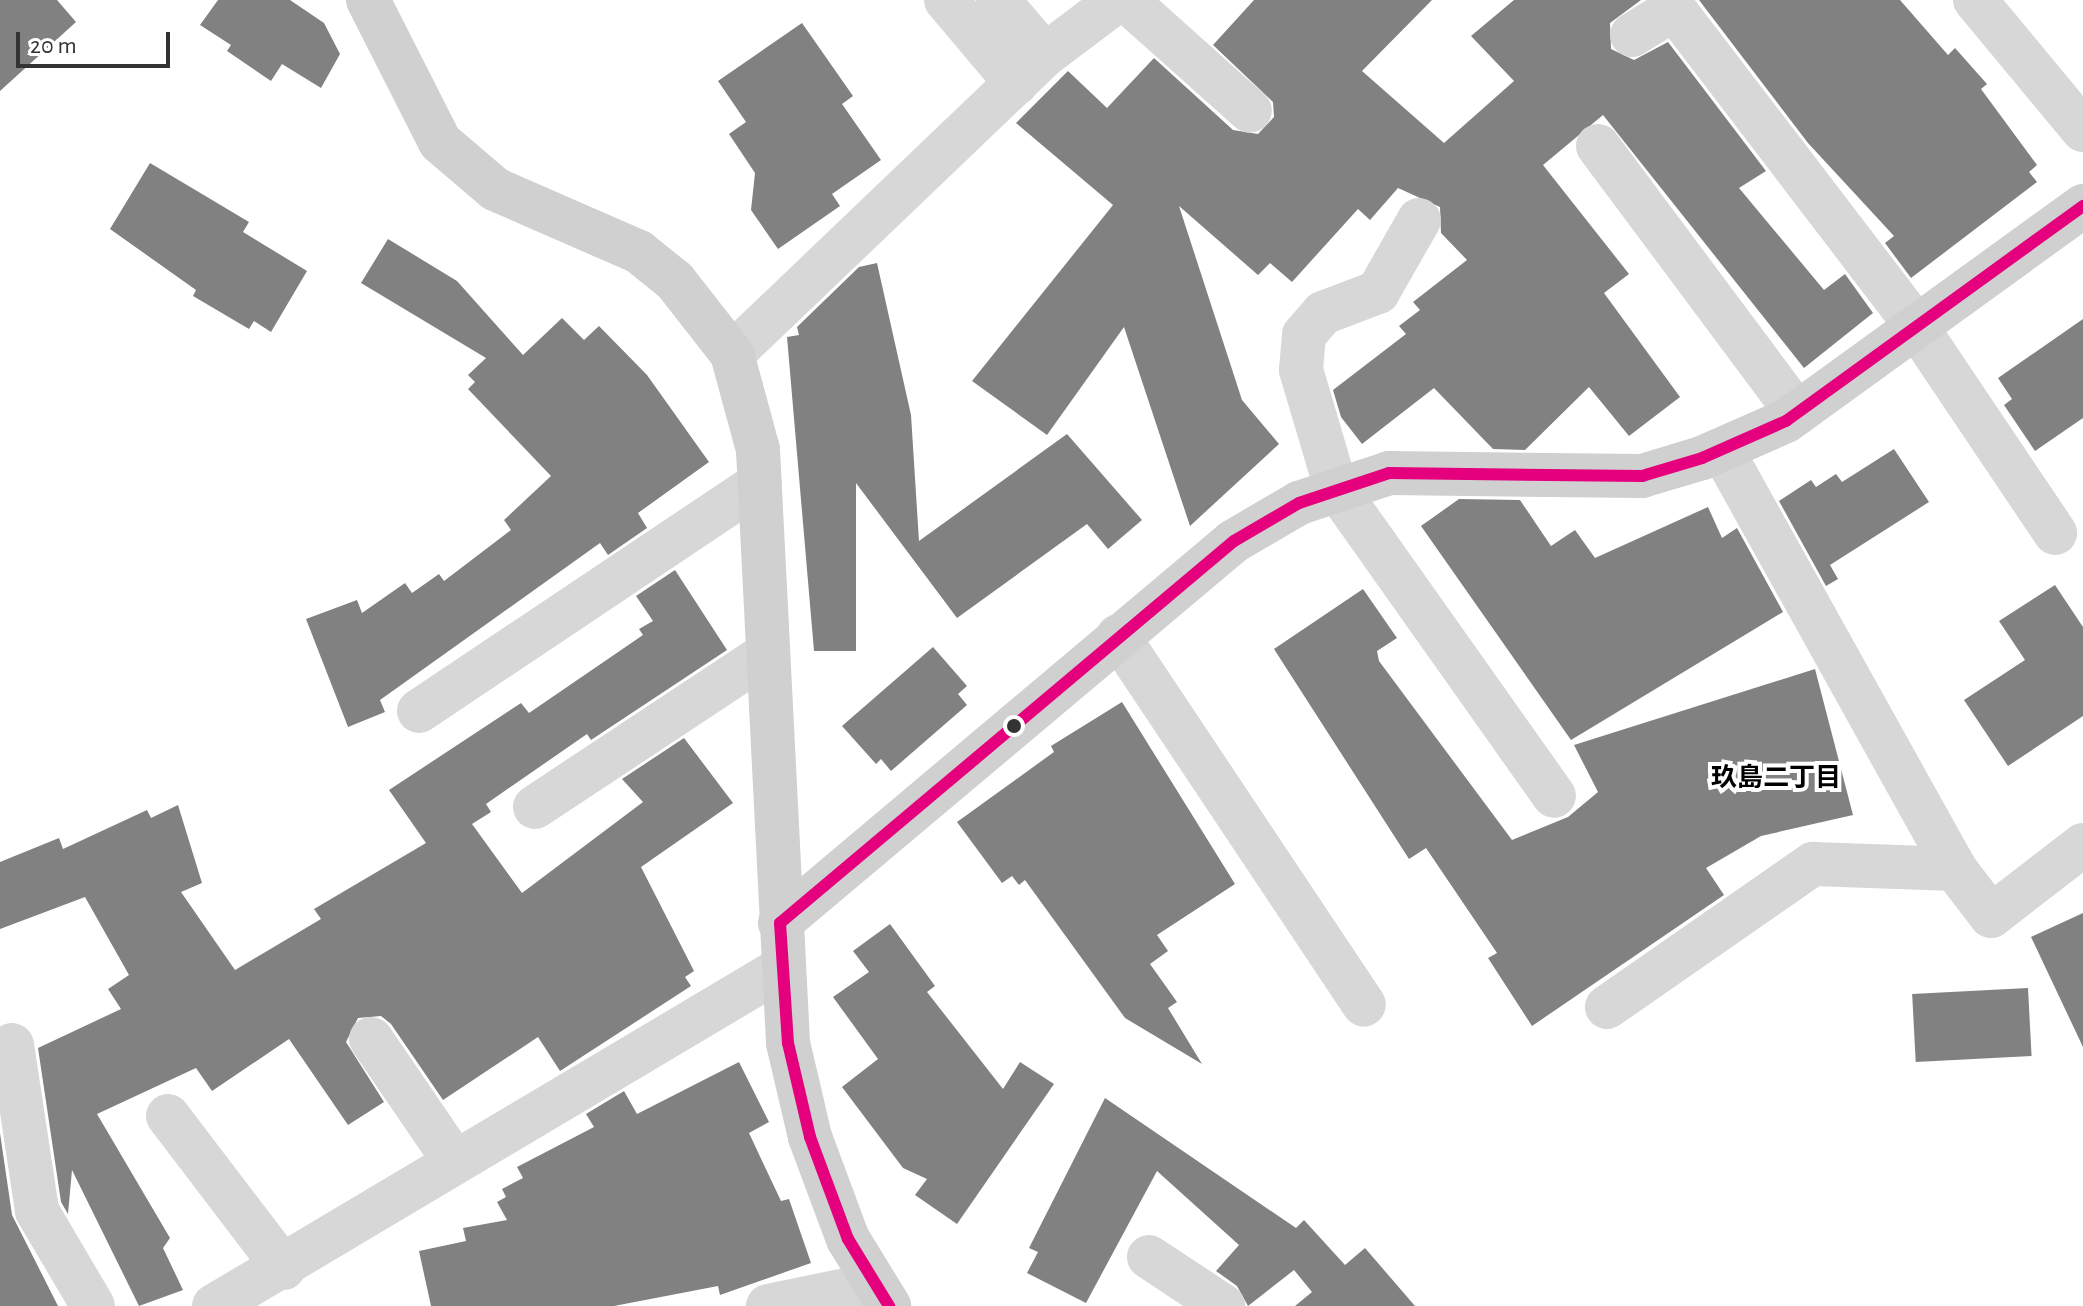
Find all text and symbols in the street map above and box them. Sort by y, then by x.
scale bar [20,16,174,66]
text: 20 m [30,34,77,58]
unlabelled marker [1006,718,1022,734]
district label: 玖島二丁目 [1711,763,1841,795]

